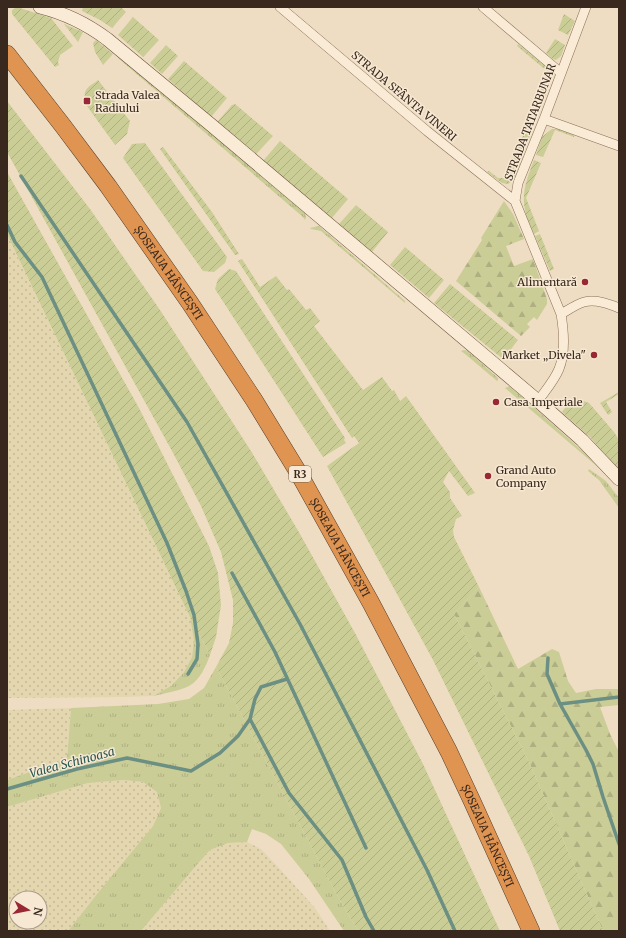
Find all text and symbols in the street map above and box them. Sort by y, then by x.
street label: STRADA SFÂNTA VINERI [348,48,460,144]
street label: STRADA TATARBUNAR [501,61,559,182]
place label: Strada Valea Radiului [95,88,160,115]
marker: Strada Valea Radiului [82,96,92,106]
street label: ȘOSEAUA HÂNCEȘTI [131,223,206,322]
place label: Alimentară [516,275,577,289]
marker: Alimentară [580,277,590,287]
place label: Market „Divela" [502,348,586,362]
marker: Market „Divela" [589,350,599,360]
place label: Casa Imperiale [504,395,583,409]
marker: Casa Imperiale [491,397,501,407]
place label: Grand Auto Company [496,463,556,490]
road number: R3 [289,466,311,482]
marker: Grand Auto Company [483,471,493,481]
street label: ȘOSEAUA HÂNCEȘTI [307,495,373,599]
water label: Valea Schinoasa [28,743,116,781]
street label: ȘOSEAUA HÂNCEȘTI [458,782,517,889]
north arrow [8,890,48,930]
text: N [30,906,45,918]

